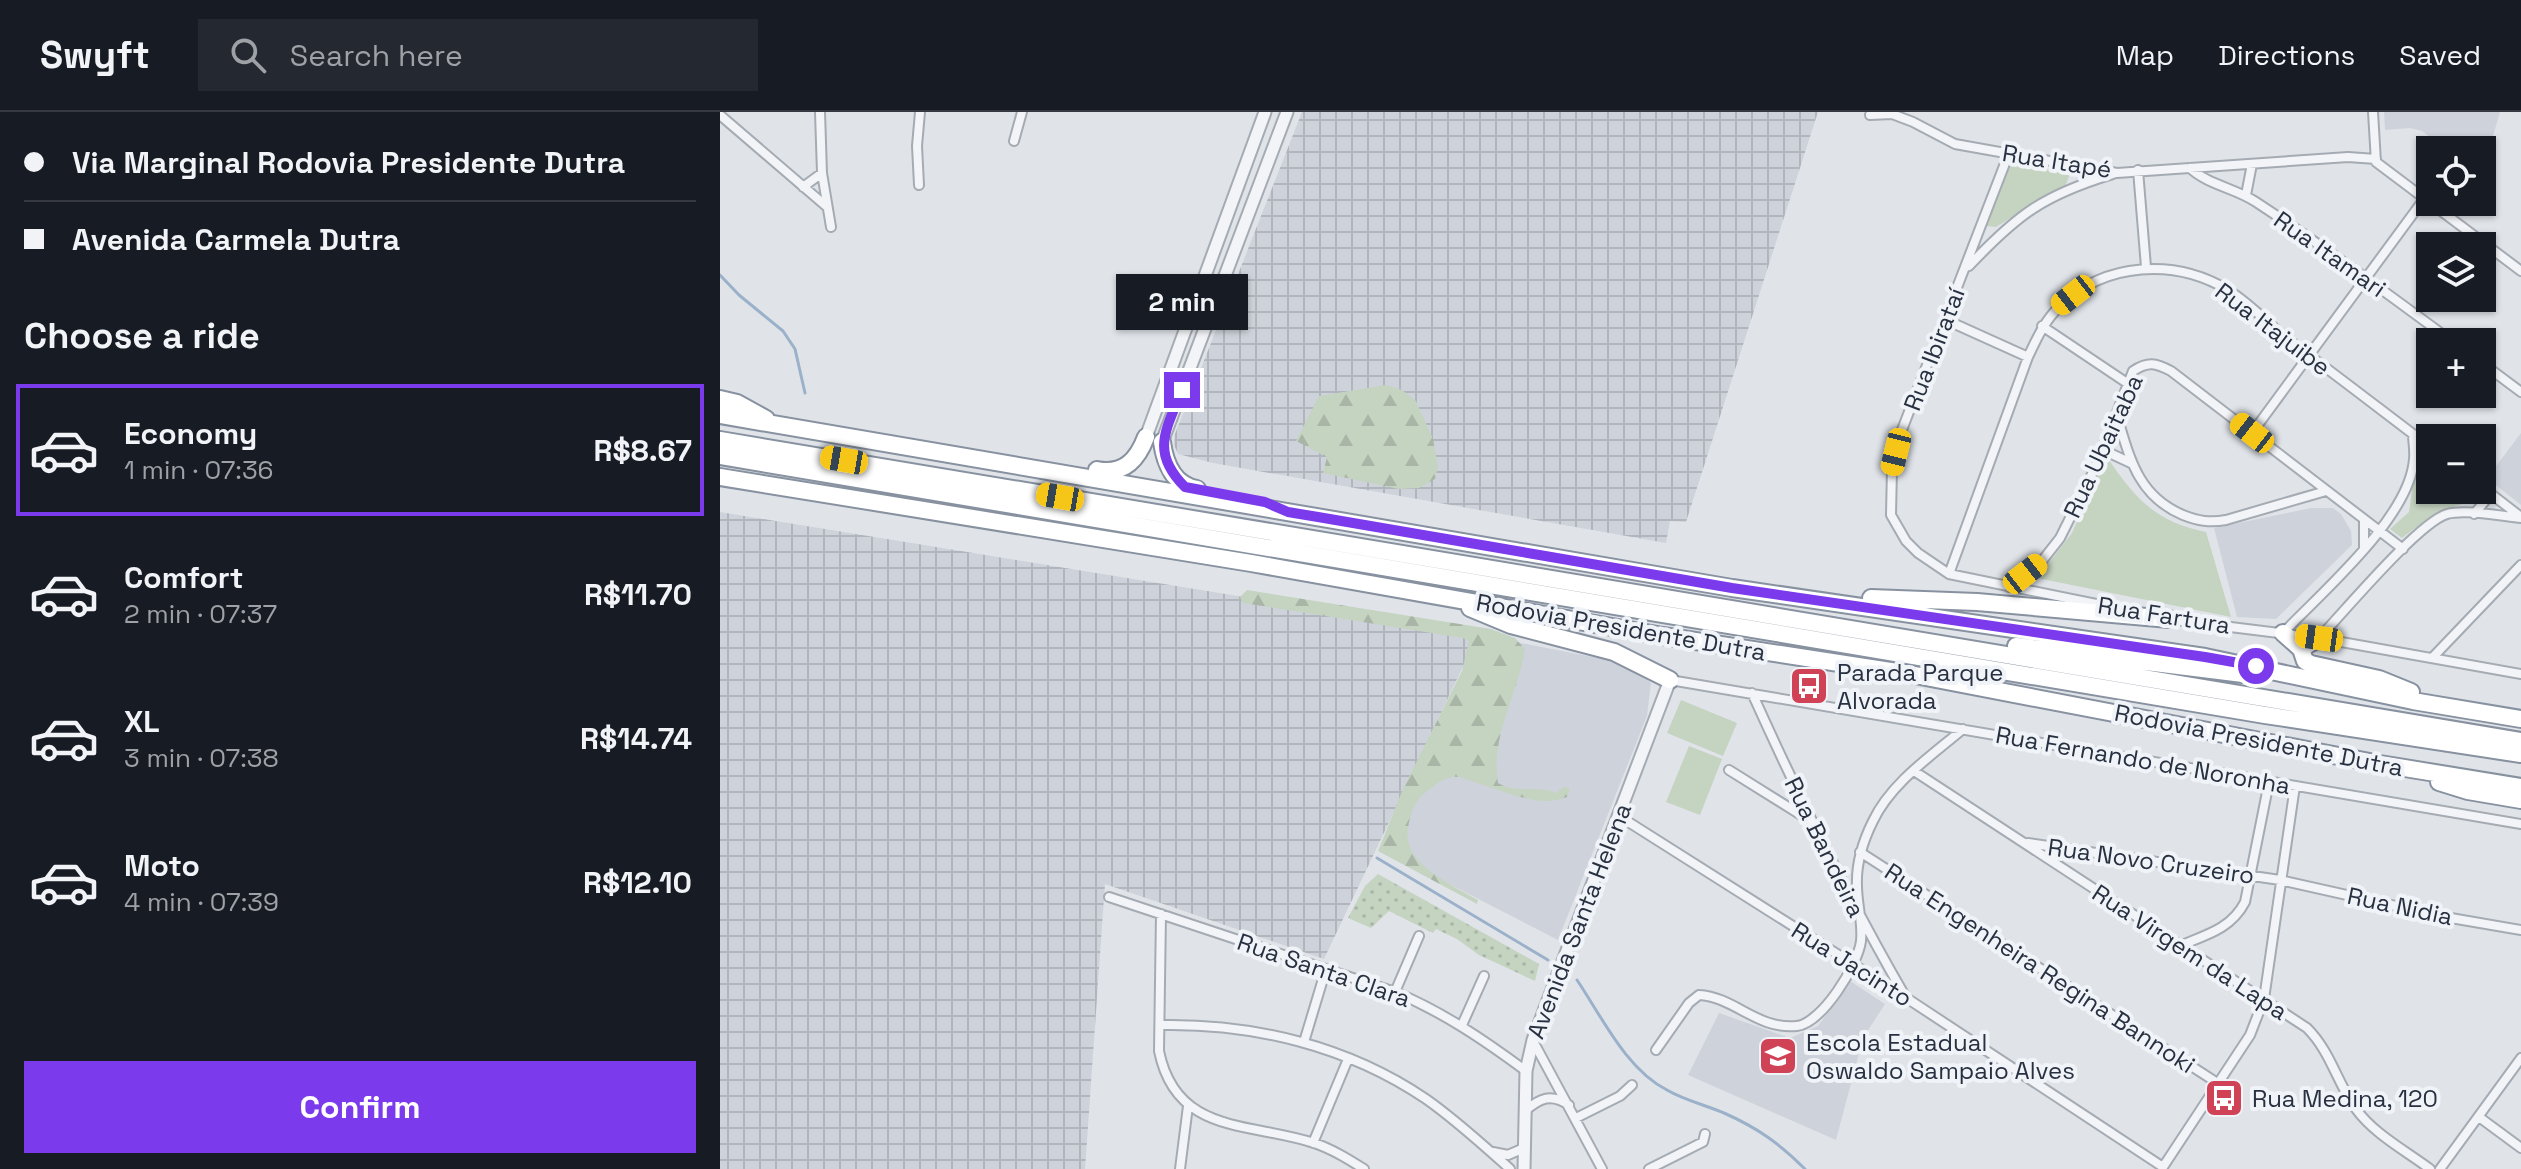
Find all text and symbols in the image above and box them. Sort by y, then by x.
search box [198,19,758,91]
text: Swyft [40,31,150,79]
icon: search [226,33,270,77]
text: Search here [290,36,463,75]
text: Map [2116,37,2174,73]
text: Directions [2218,37,2355,73]
text: Saved [2399,37,2481,73]
map controls [2416,136,2496,504]
button: locate [2416,136,2496,216]
street label: Rua Itapé [2000,137,2114,185]
text: Via Marginal Rodovia Presidente Dutra [72,143,625,182]
street label: Rua Itamari [2268,204,2392,304]
text: Avenida Carmela Dutra [72,220,400,259]
button: layers [2416,232,2496,312]
car [2047,271,2099,319]
callout: 2 min [1116,274,1248,330]
street label: Rua Itajuibe [2209,276,2337,382]
street label: Rua Ibirataí [1896,283,1972,415]
text: 2 min [1148,285,1216,319]
text: Choose a ride [24,313,260,359]
button: + [2416,328,2496,408]
street label: Rua Ubaitaba [2056,369,2150,523]
route end [1164,372,1200,408]
car [2226,409,2278,457]
icon: car [28,414,100,486]
text: Economy [124,414,257,453]
button: − [2416,424,2496,504]
car [1879,426,1913,478]
text: R$8.67 [594,431,692,470]
car [818,444,870,476]
text: 1 min · 07:36 [124,453,274,487]
car [1034,481,1086,513]
car [1999,550,2051,598]
icon: car [28,558,100,630]
text: Comfort [124,558,243,597]
text: R$11.70 [584,575,692,614]
street label: Rodovia Presidente Dutra [1474,586,1768,668]
street label: Rua Fartura [2096,589,2233,641]
text: 2 min · 07:37 [124,597,277,631]
car [2294,623,2344,653]
route start [2238,648,2274,684]
place label: Parada Parque Alvorada [1837,657,2003,716]
bus stop icon: Parada Parque Alvorada [1788,665,1830,707]
street label: Rodovia Presidente Dutra [2112,697,2406,783]
icon: car [28,702,100,774]
text: XL [124,702,160,741]
text: R$14.74 [580,719,692,758]
street label: Rua Fernando de Noronha [1993,719,2293,801]
text: 3 min · 07:38 [124,741,279,775]
street label: Rua Bandeira [1778,772,1872,922]
street label: Avenida Santa Helena [1520,799,1638,1043]
street label: Rua Novo Cruzeiro [2046,831,2256,891]
icon: car [28,846,100,918]
text: Moto [124,846,200,885]
street label: Rua Engenheira Regina Bannoki [1879,856,2201,1080]
text: R$12.10 [583,863,692,902]
street label: Rua Virgem da Lapa [2086,877,2294,1027]
street label: Rua Nidia [2345,880,2456,932]
text: 4 min · 07:39 [124,885,279,919]
street label: Rua Jacinto [1786,915,1918,1013]
street label: Rua Santa Clara [1233,926,1415,1014]
place label: Escola Estadual Oswaldo Sampaio Alves [1806,1027,2075,1086]
school or university icon: Escola Estadual Oswaldo Sampaio Alves [1757,1035,1799,1077]
button: Confirm [24,1061,696,1153]
bus stop icon: Rua Medina, 120 [2203,1077,2245,1119]
place label: Rua Medina, 120 [2252,1083,2438,1114]

